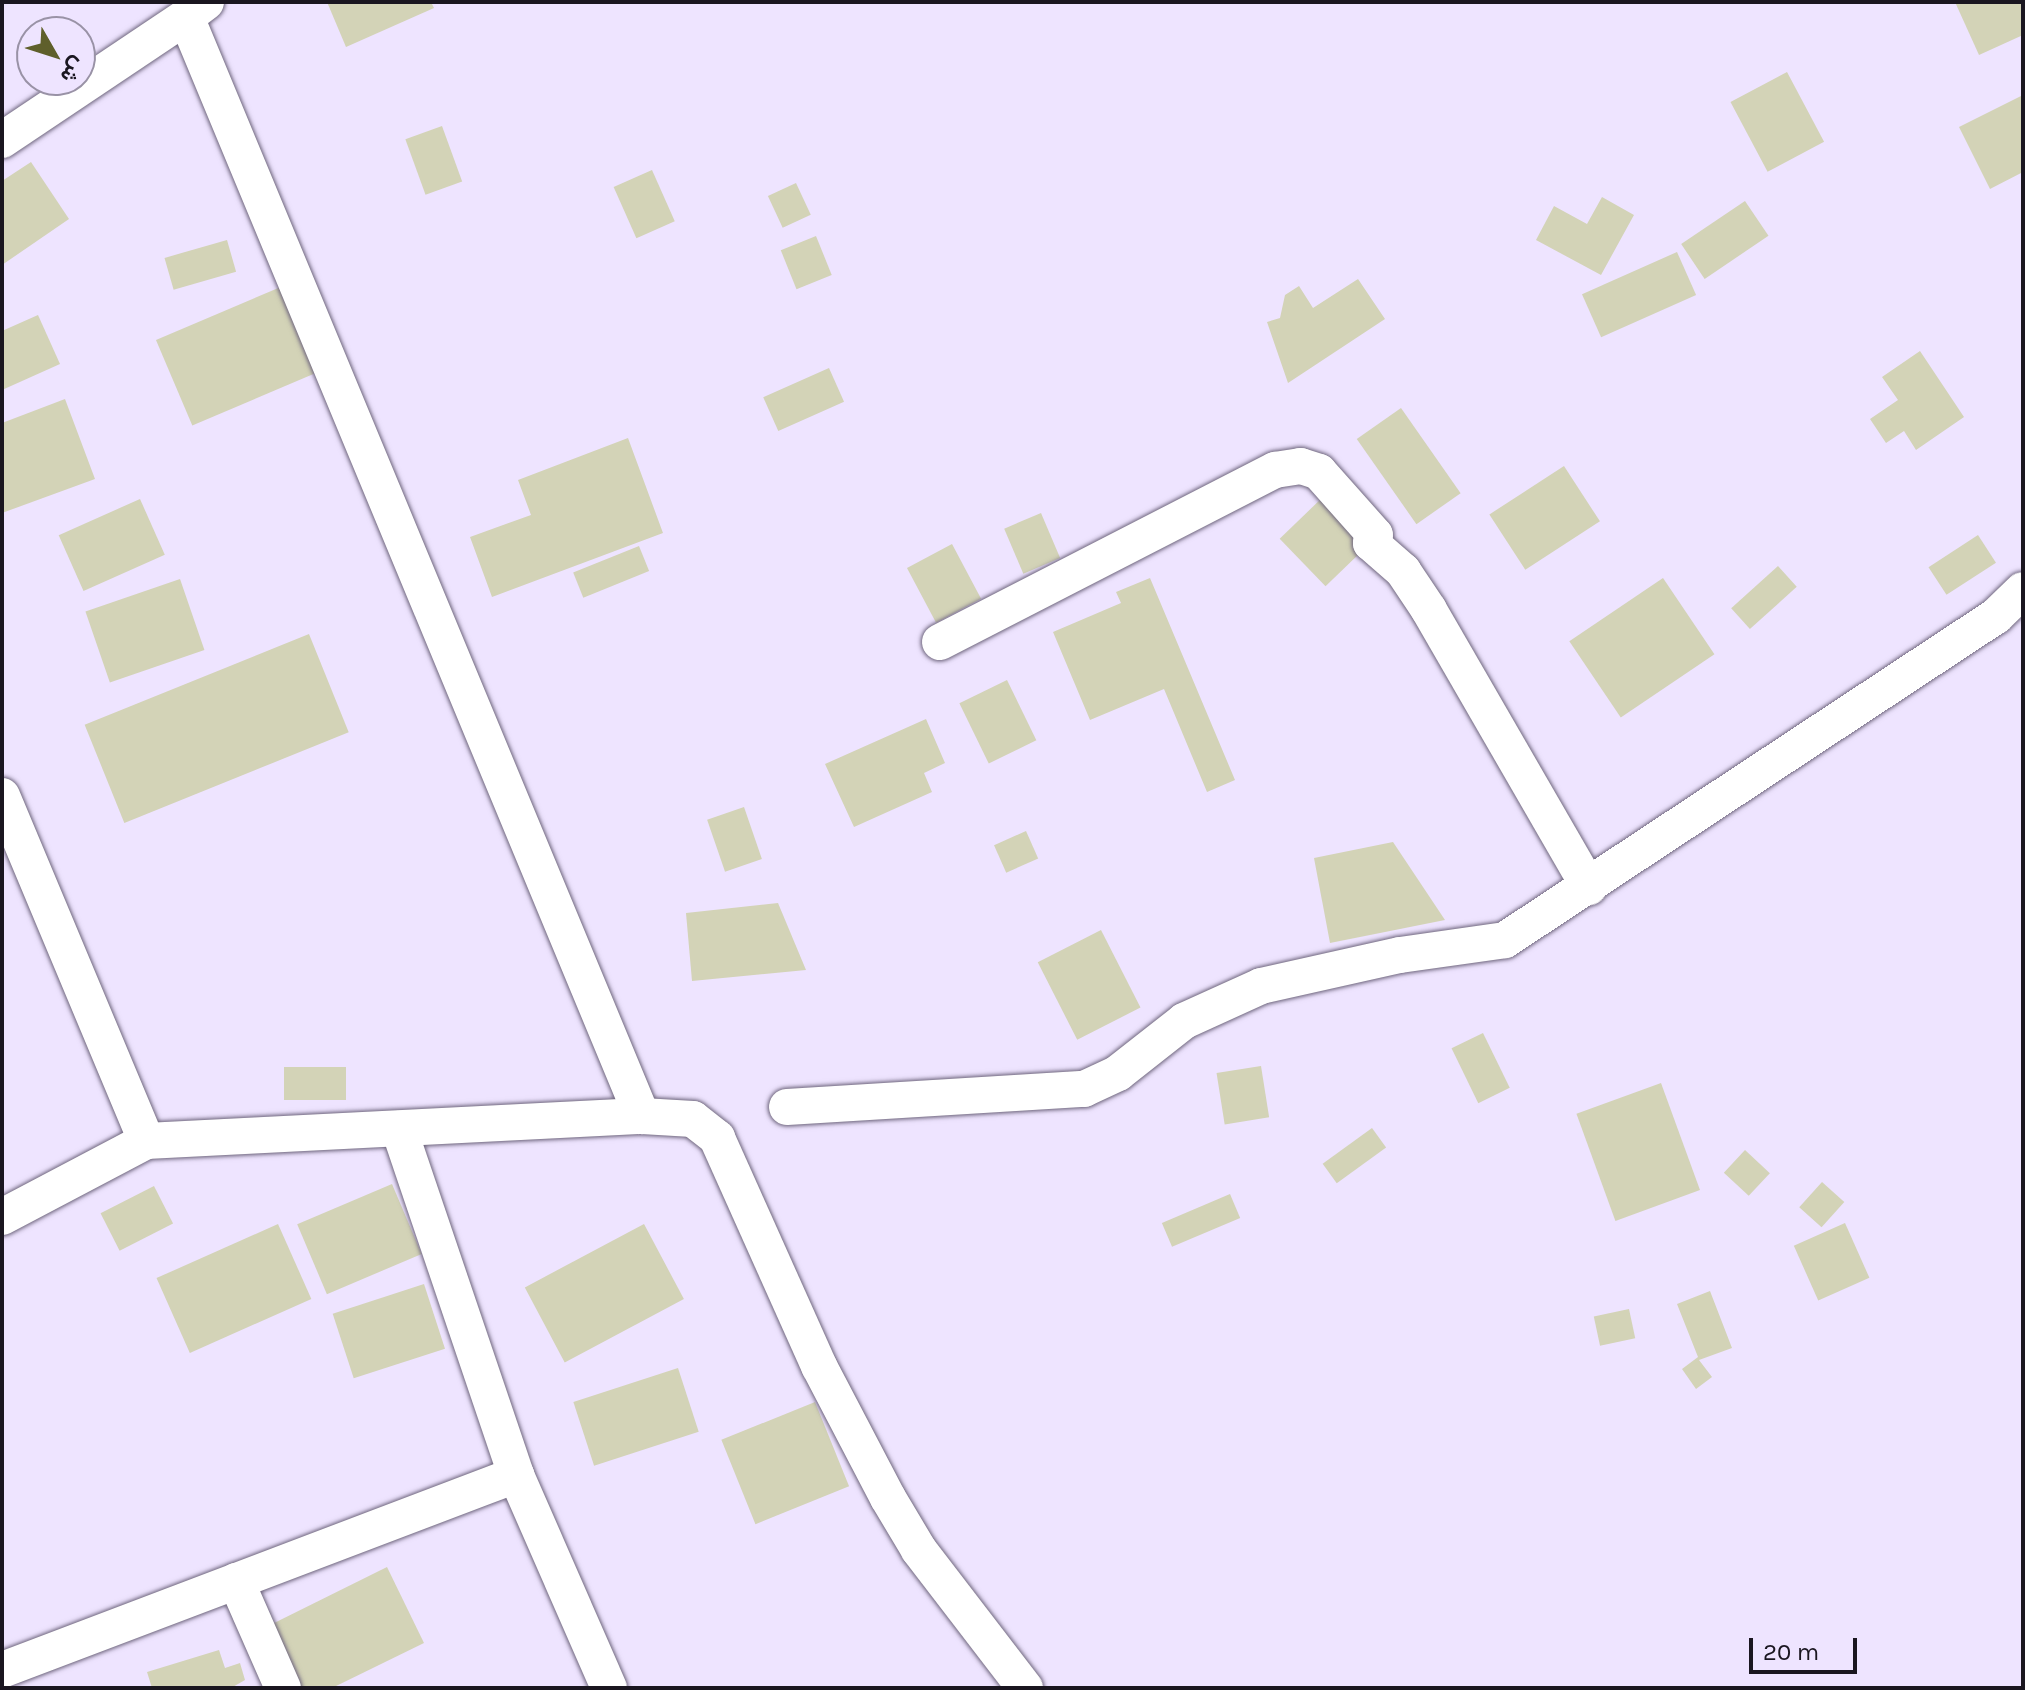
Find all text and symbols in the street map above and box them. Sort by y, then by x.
north arrow [16,16,96,96]
text: ش [55,51,92,88]
scale bar [1753,1622,1861,1672]
text: 20 m [1763,1638,1819,1666]

